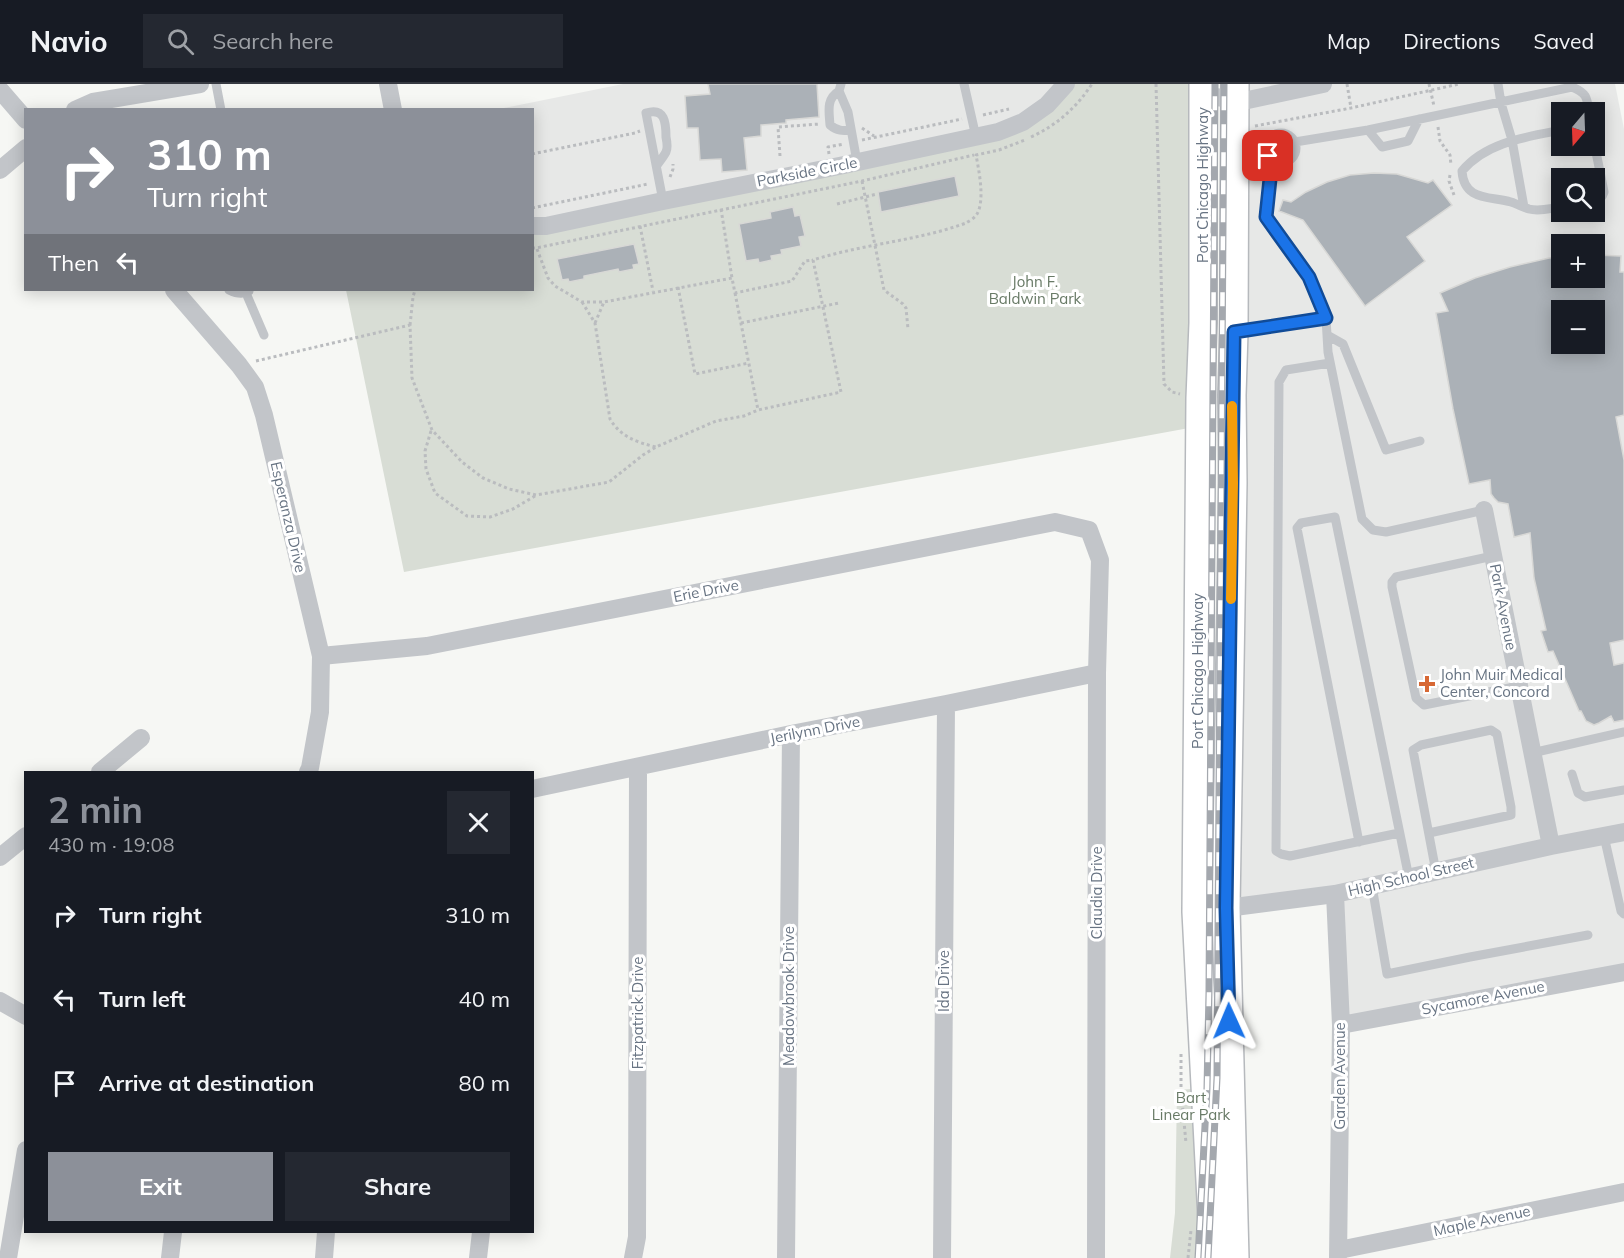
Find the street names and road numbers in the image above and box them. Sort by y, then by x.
street label: Port Chicago Highway [1193,107,1212,263]
street label: Parkside Circle [755,152,859,191]
street label: Esperanza Drive [266,460,310,574]
street label: Park Avenue [1486,562,1521,652]
street label: Erie Drive [672,575,740,606]
street label: Port Chicago Highway [1188,593,1207,749]
street label: Jerilynn Drive [768,711,862,748]
street label: Claudia Drive [1087,846,1106,940]
street label: High School Street [1346,853,1476,900]
street label: Meadowbrook Drive [779,926,798,1066]
street label: Ida Drive [934,950,953,1012]
street label: Fitzpatrick Drive [628,957,647,1069]
street label: Sycamore Avenue [1420,976,1546,1019]
street label: Garden Avenue [1330,1022,1349,1130]
street label: Maple Avenue [1432,1201,1532,1240]

